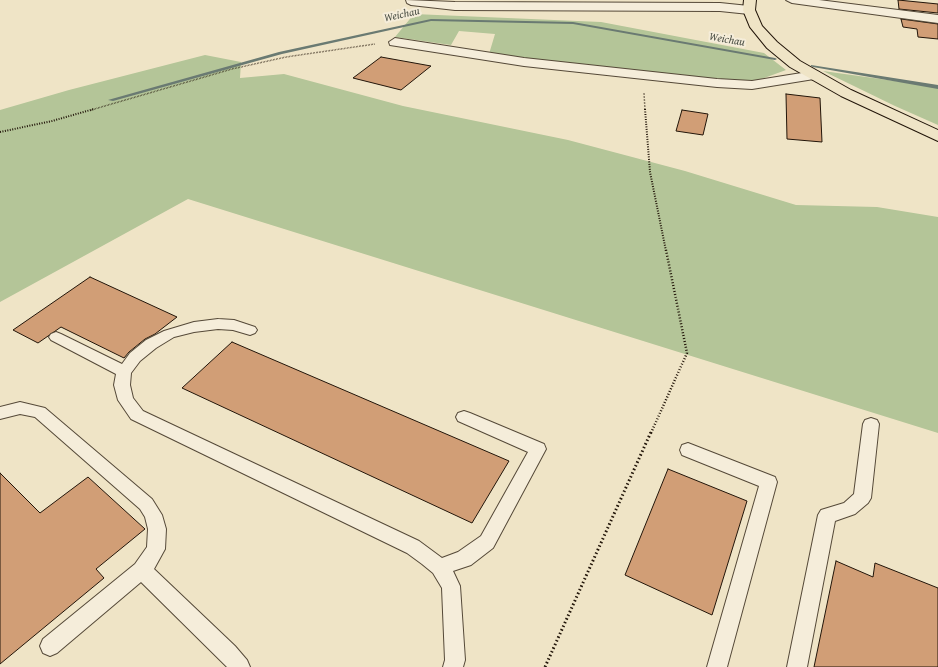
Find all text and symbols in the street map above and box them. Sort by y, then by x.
water label: Weichau [383,5,421,25]
water label: Weichau [708,30,746,50]

